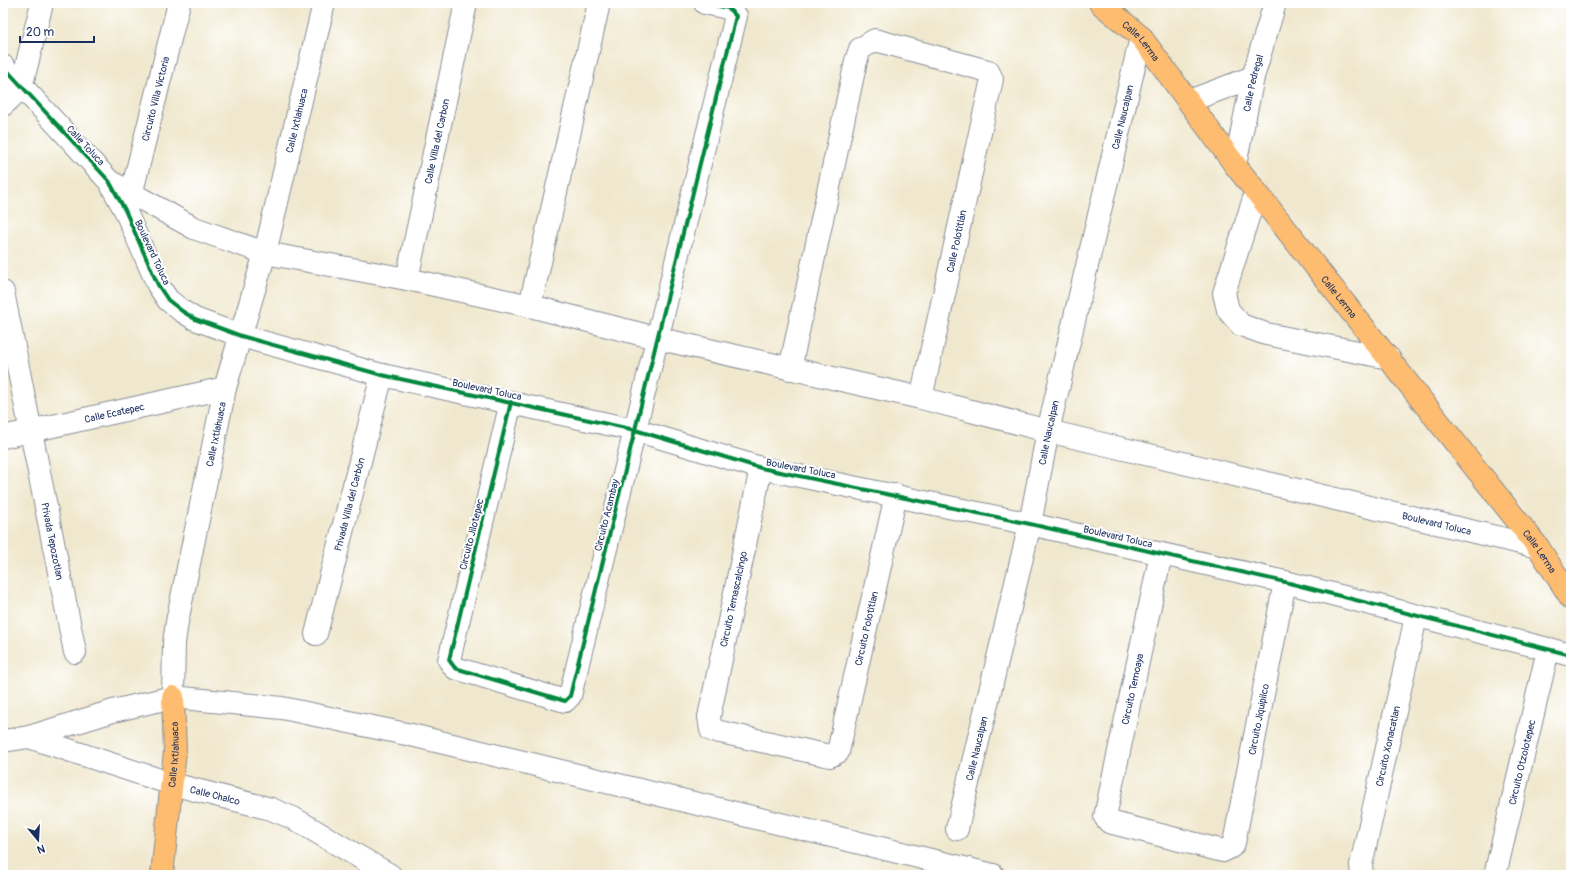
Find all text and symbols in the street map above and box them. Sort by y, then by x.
scale bar [20,18,94,44]
street label: Calle Lerma [1119,19,1162,64]
text: 20 m [26,25,55,40]
street label: Calle Pedregal [1241,53,1266,113]
street label: Circuito Villa Victoria [140,55,172,142]
street label: Calle Naucalpan [1110,83,1137,151]
street label: Calle Ixtlahuaca [284,87,311,154]
street label: Calle Villa del Carbon [423,97,452,185]
street label: Calle Toluca [64,123,107,168]
street label: Calle Polotitlán [944,208,970,274]
street label: Boulevard Toluca [132,218,173,287]
street label: Calle Lerma [1318,274,1359,321]
street label: Boulevard Toluca [451,377,523,403]
street label: Calle Naucalpan [1037,399,1062,466]
street label: Calle Ecatepec [83,401,146,426]
street label: Calle Ixtlahuaca [204,401,229,468]
street label: Privada Villa del Carbón [332,456,368,553]
street label: Boulevard Toluca [765,456,837,482]
street label: Circuito Acambay [592,477,622,553]
street label: Circuito Jilotepec [457,497,487,571]
street label: Privada Tepozotlan [38,501,66,581]
street label: Boulevard Toluca [1401,510,1473,538]
street label: Boulevard Toluca [1082,523,1154,551]
street label: Calle Lerma [1520,528,1558,576]
street label: Circuito Temascalcingo [718,550,750,648]
street label: Circuito Polotitlan [853,590,881,667]
street label: Circuito Temoaya [1120,652,1146,726]
street label: Circuito Jiquipilco [1246,682,1272,756]
street label: Circuito Xonacatlan [1374,704,1403,788]
street label: Calle Naucalpan [964,715,991,782]
street label: Circuito Otzolotepec [1507,718,1538,806]
street label: Calle Ixtlahuaca [166,721,182,788]
street label: Calle Chalco [189,784,242,808]
north arrow [18,820,58,860]
text: N [35,842,46,857]

